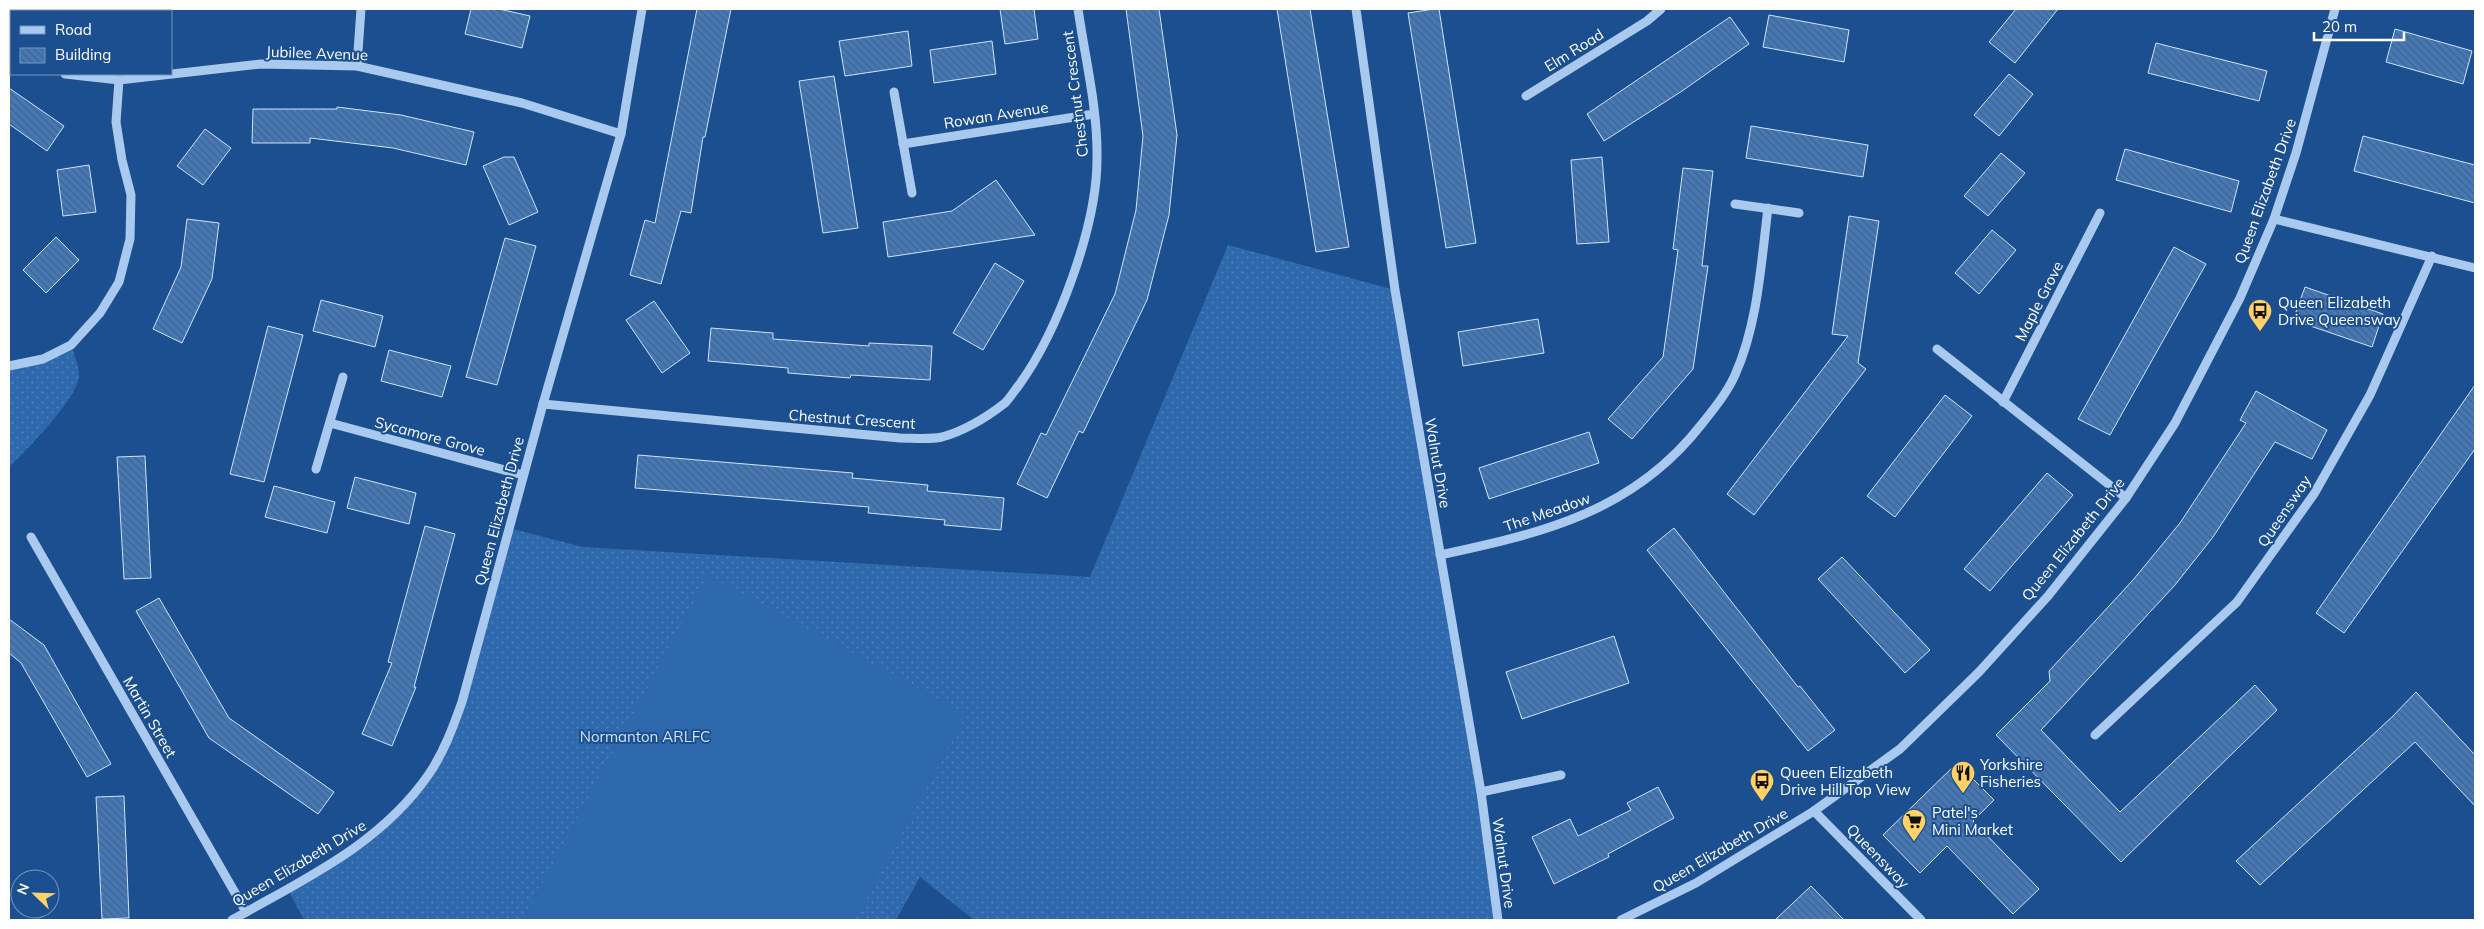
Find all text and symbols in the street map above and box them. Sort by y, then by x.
legend [10,10,172,75]
scale bar [2314,10,2404,42]
text: 20 m [2322,17,2357,36]
text: Road [55,20,92,39]
street label: Elm Road [1541,24,1607,76]
street label: Chestnut Crescent [1058,30,1092,158]
street label: Jubilee Avenue [266,42,368,64]
text: Building [55,45,111,64]
street label: Rowan Avenue [942,97,1050,133]
street label: Queen Elizabeth Drive [2230,116,2300,266]
street label: Maple Grove [2011,258,2067,344]
place label: Queen Elizabeth Drive Queensway [2278,293,2401,329]
bus stop icon: Queen Elizabeth Drive Queensway [2247,298,2273,332]
street label: Chestnut Crescent [788,405,916,433]
street label: Sycamore Grove [373,412,487,460]
street label: Walnut Drive [1421,416,1455,510]
street label: Queen Elizabeth Drive [470,435,528,587]
street label: Queensway [2253,472,2315,550]
street label: Queen Elizabeth Drive [2017,473,2129,605]
street label: The Meadow [1501,488,1593,536]
street label: Martin Street [119,673,181,761]
park label: Normanton ARLFC [580,727,710,746]
place label: Yorkshire Fisheries [1979,755,2043,791]
restaurant icon: Yorkshire Fisheries [1950,760,1976,794]
place label: Queen Elizabeth Drive Hill Top View [1780,763,1911,799]
bus stop icon: Queen Elizabeth Drive Hill Top View [1749,768,1775,802]
street label: Queen Elizabeth Drive [1649,803,1791,897]
place label: Patel's Mini Market [1932,803,2013,839]
supermarket icon: Patel's Mini Market [1901,808,1927,842]
street label: Queen Elizabeth Drive [228,815,370,911]
street label: Walnut Drive [1488,816,1520,910]
street label: Queensway [1843,820,1913,892]
north arrow [10,869,60,919]
text: N [13,881,33,897]

